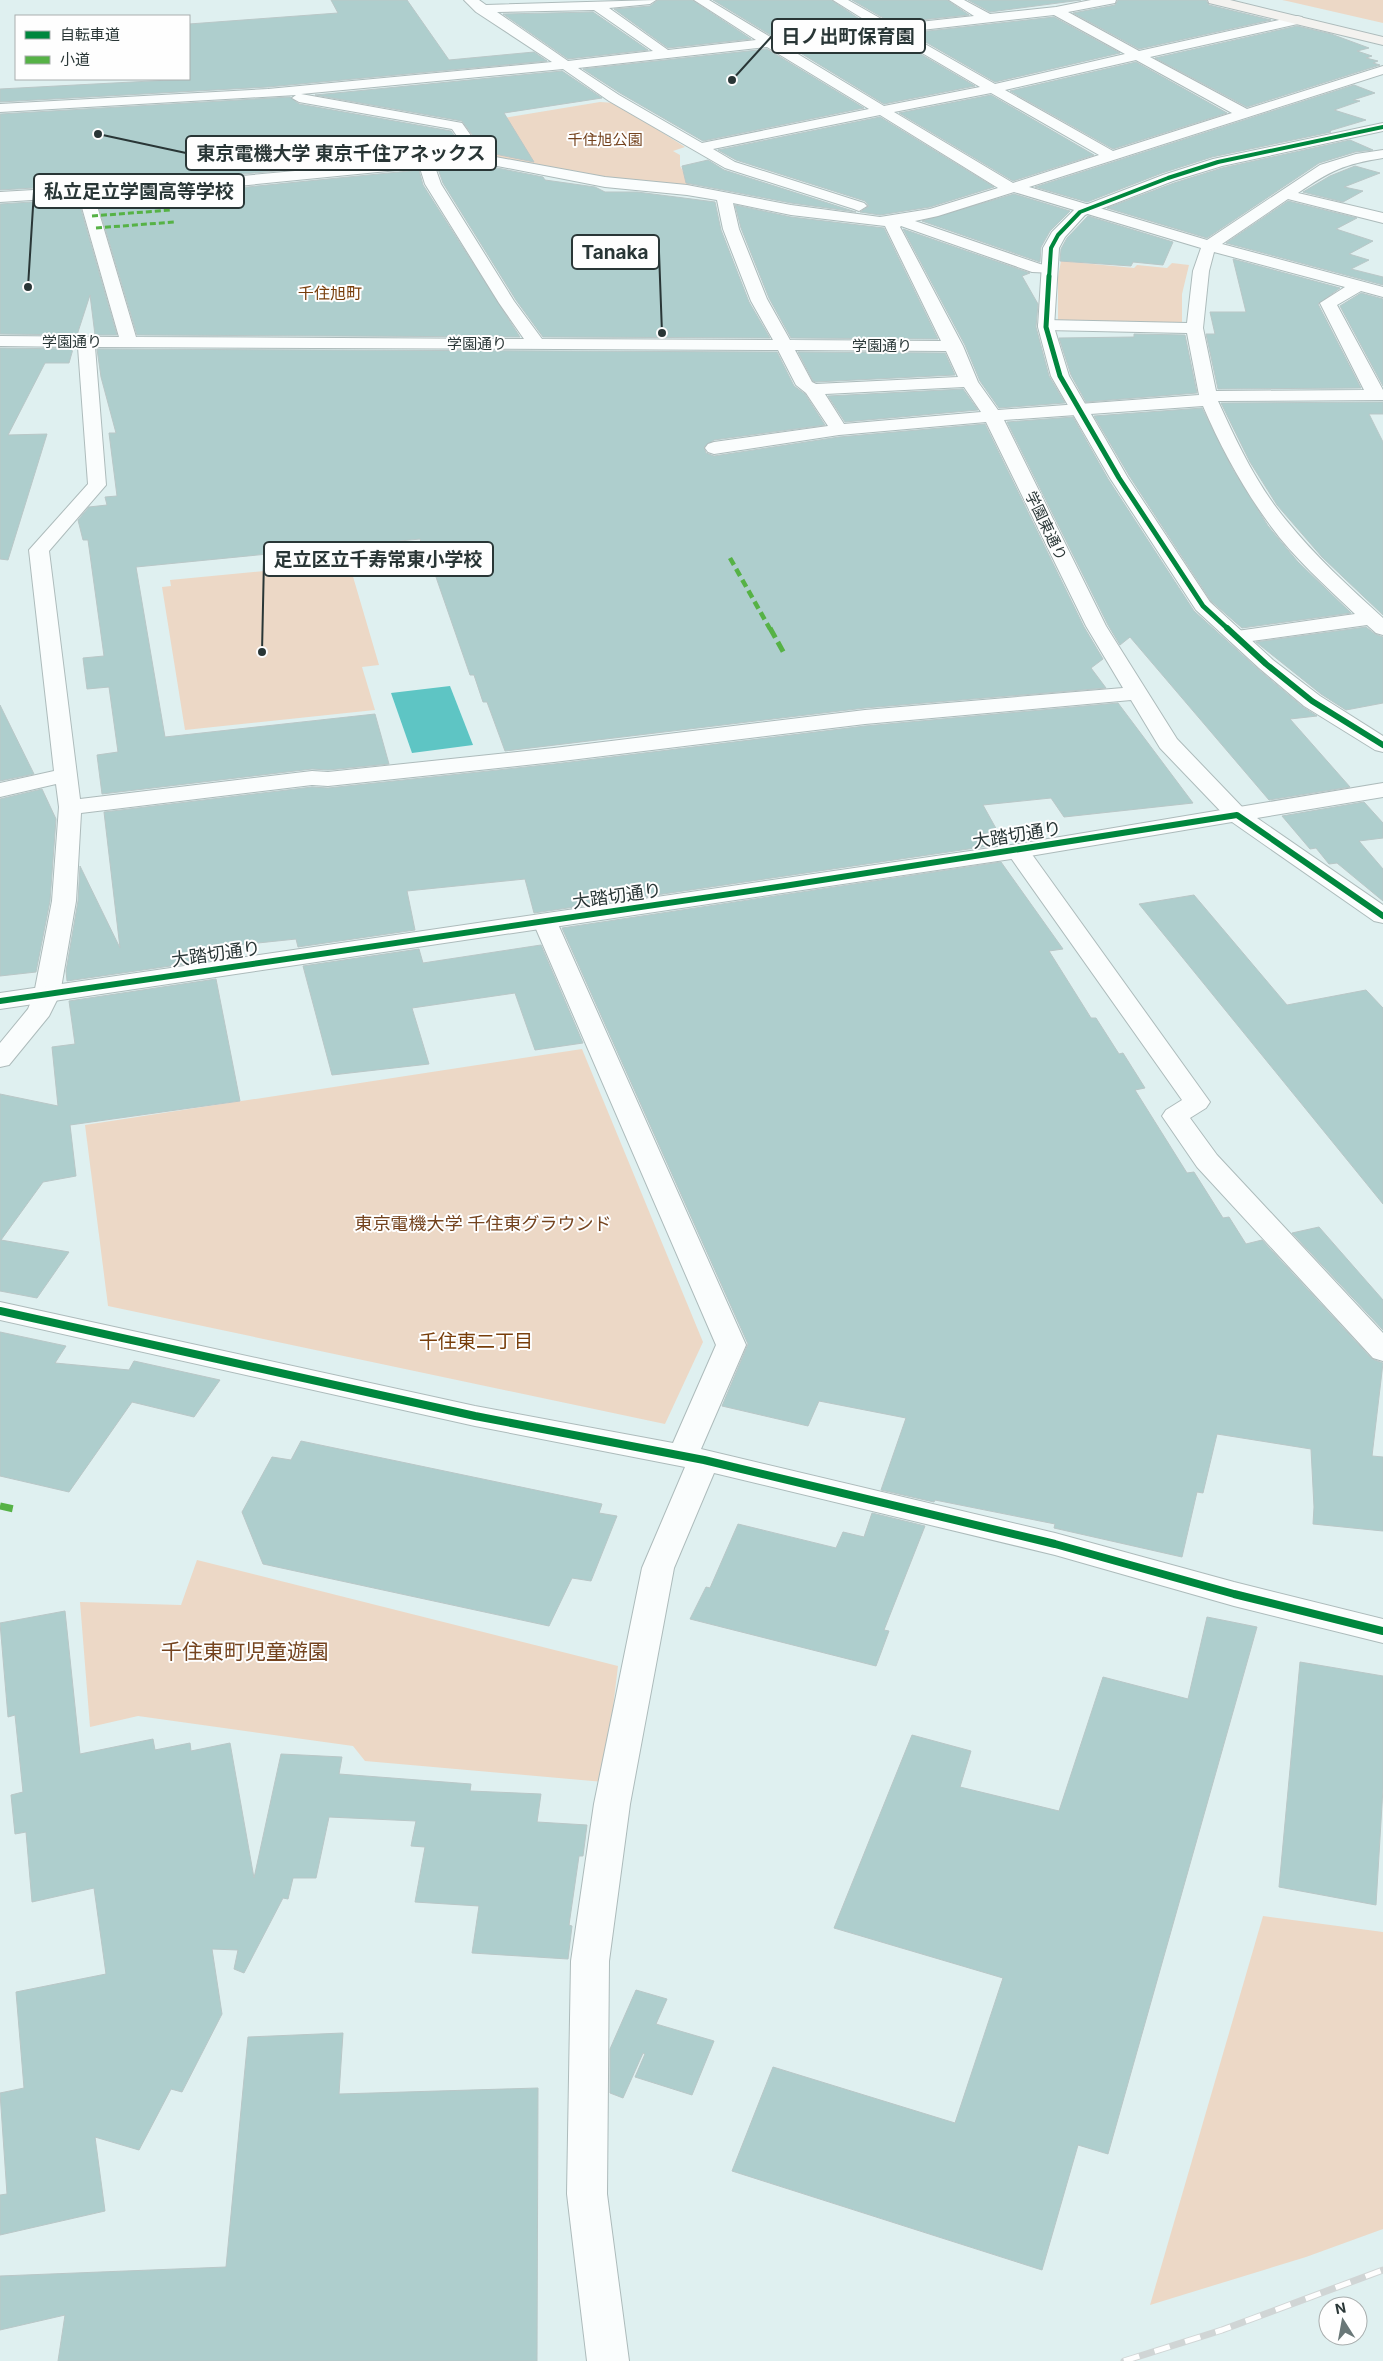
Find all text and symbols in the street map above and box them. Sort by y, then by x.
legend [15,15,190,80]
callout: 日ノ出町保育園 [772,19,925,53]
text: 自転車道 [60,25,120,44]
text: 日ノ出町保育園 [781,25,915,48]
text: 小道 [60,50,90,69]
park label: 千住旭公園 [567,130,643,149]
callout: 東京電機大学 東京千住アネックス [186,136,496,170]
text: 東京電機大学 東京千住アネックス [197,142,485,165]
callout: 私立足立学園高等学校 [34,174,244,208]
text: 私立足立学園高等学校 [44,180,234,203]
callout: Tanaka [572,235,659,269]
text: Tanaka [581,241,649,264]
district label: 千住旭町 [298,283,362,303]
street label: 学園通り [42,332,102,351]
street label: 学園通り [447,334,507,353]
street label: 学園通り [852,336,912,355]
street label: 学園東通り [1021,488,1071,564]
callout: 足立区立千寿常東小学校 [264,542,493,576]
text: 足立区立千寿常東小学校 [273,548,483,571]
street label: 大踏切通り [971,817,1063,852]
street label: 大踏切通り [571,879,663,912]
street label: 大踏切通り [170,937,262,970]
park label: 東京電機大学 千住東グラウンド [354,1213,612,1234]
district label: 千住東二丁目 [419,1330,533,1353]
park label: 千住東町児童遊園 [161,1639,329,1664]
north arrow [1318,2296,1368,2346]
text: N [1334,2298,1347,2317]

